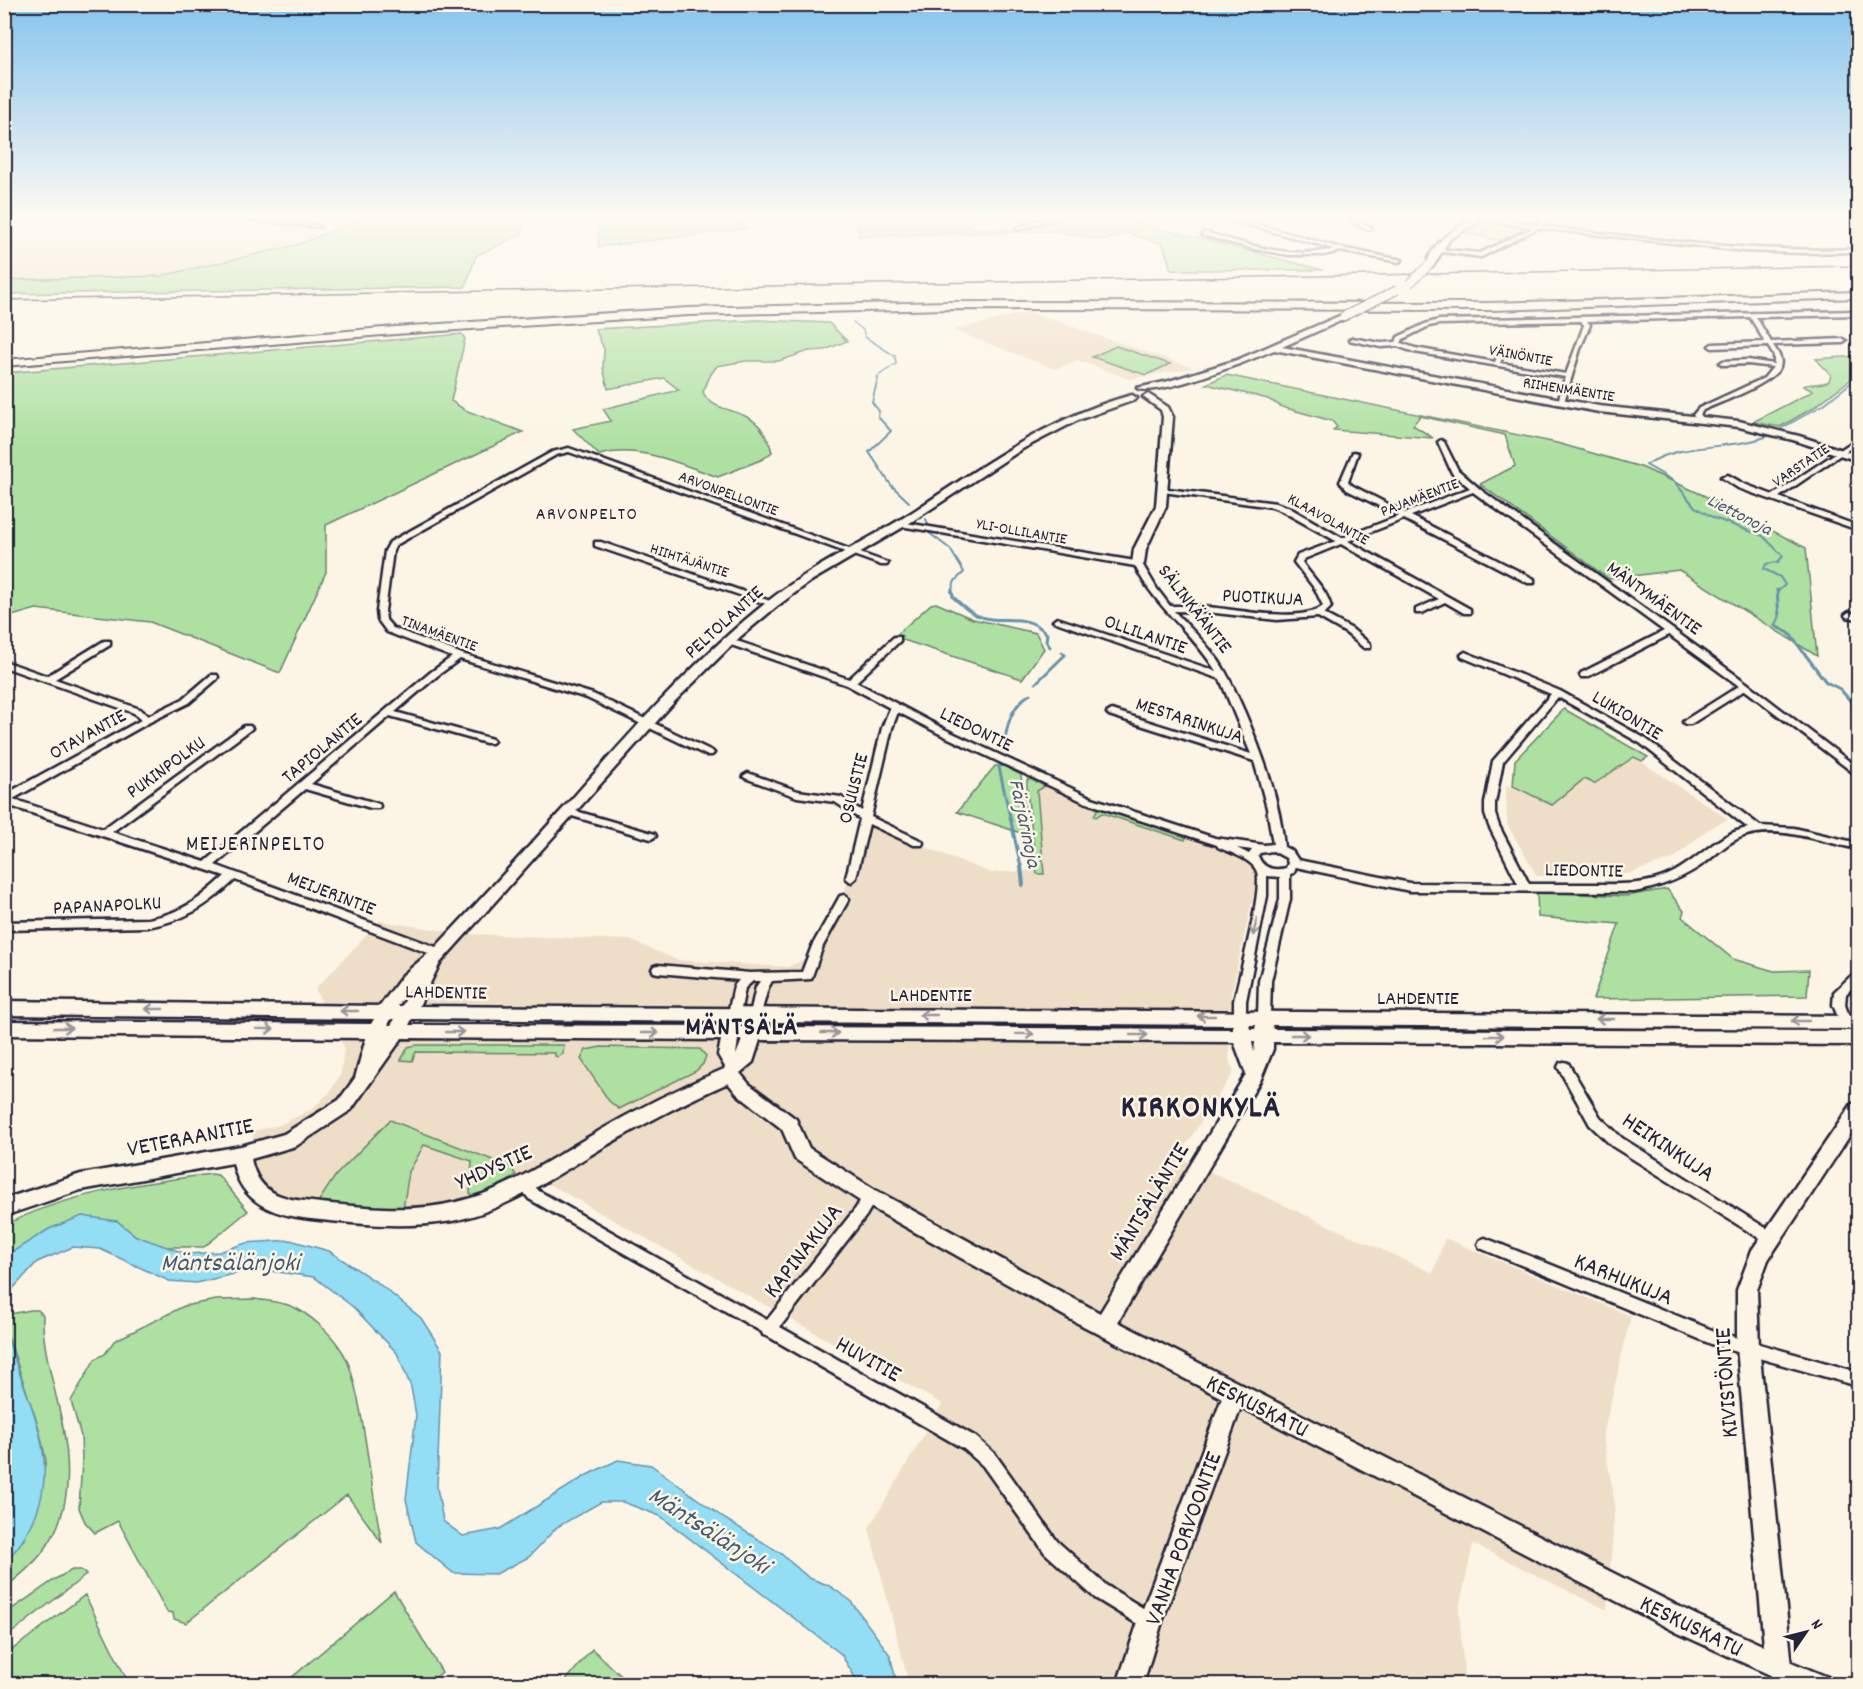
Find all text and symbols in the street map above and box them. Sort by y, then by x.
street label: VÄINÖNTIE [1487,340,1555,373]
street label: RIIHENMÄENTIE [1521,372,1617,409]
street label: VARSTATIE [1768,438,1835,494]
street label: ARVONPELLONTIE [675,466,782,523]
street label: PAJAMÄENTIE [1377,473,1463,524]
street label: KLAAVOLANTIE [1283,488,1373,552]
water label: Liettonoja [1702,489,1777,544]
district label: ARVONPELTO [536,503,638,528]
street label: YLI-OLLILANTIE [974,513,1070,552]
street label: HIIHTÄJÄNTIE [647,538,732,585]
street label: MÄNTYMÄENTIE [1600,555,1707,644]
street label: SÄLINKÄÄNTIE [1150,559,1237,660]
street label: PELTOLANTIE [679,580,771,666]
street label: PUOTIKUJA [1221,583,1304,615]
street label: OLLILANTIE [1100,609,1190,663]
street label: TINAMÄENTIE [398,610,481,659]
street label: LUKIONTIE [1586,685,1667,749]
street label: MESTARINKUJA [1132,691,1246,752]
street label: LIEDONTIE [934,701,1017,760]
street label: OTAVANTIE [45,703,132,768]
street label: TAPIOLANTIE [276,707,369,792]
street label: PUKINPOLKU [121,730,212,807]
street label: OSUUSTIE [833,751,877,827]
water label: Färjärinoja [999,777,1047,872]
district label: MEIJERINPELTO [186,831,326,861]
street label: LIEDONTIE [1544,857,1623,887]
street label: MEIJERINTIE [283,865,379,924]
street label: PAPANAPOLKU [52,890,162,924]
one-way arrow [1248,917,1260,936]
street label: LAHDENTIE [405,979,487,1009]
street label: LAHDENTIE [890,983,972,1011]
street label: LAHDENTIE [1377,986,1459,1014]
one-way arrow [145,1003,165,1015]
one-way arrow [340,1005,360,1017]
one-way arrow [918,1009,938,1021]
district label: MÄNTSÄLÄ [686,1010,798,1047]
one-way arrow [1196,1010,1216,1022]
one-way arrow [1596,1013,1616,1025]
one-way arrow [1791,1015,1811,1027]
one-way arrow [52,1022,72,1034]
one-way arrow [254,1024,274,1035]
one-way arrow [445,1026,465,1038]
one-way arrow [640,1027,660,1039]
one-way arrow [820,1027,840,1039]
one-way arrow [1015,1028,1035,1040]
one-way arrow [1128,1029,1148,1041]
one-way arrow [1290,1029,1310,1041]
one-way arrow [1485,1030,1505,1042]
district label: KIRKONKYLÄ [1121,1087,1281,1133]
street label: HEIKINKUJA [1614,1105,1721,1192]
street label: VETERAANITIE [124,1110,257,1168]
street label: YHDYSTIE [450,1137,538,1201]
street label: MÄNTSÄLÄNTIE [1102,1137,1199,1268]
street label: KAPINAKUJA [756,1197,852,1306]
street label: KARHUKUJA [1568,1245,1678,1316]
water label: Mäntsälänjoki [161,1246,304,1283]
street label: KIVISTÖNTIE [1707,1326,1749,1439]
street label: HUVITIE [828,1329,907,1393]
street label: KESKUSKATU [1199,1367,1314,1448]
street label: VANHA PORVOONTIE [1138,1447,1232,1631]
water label: Mäntsälänjoki [640,1479,780,1588]
street label: KESKUSKATU [1633,1588,1748,1667]
north arrow [1776,1602,1836,1662]
text: N [1805,1615,1828,1635]

